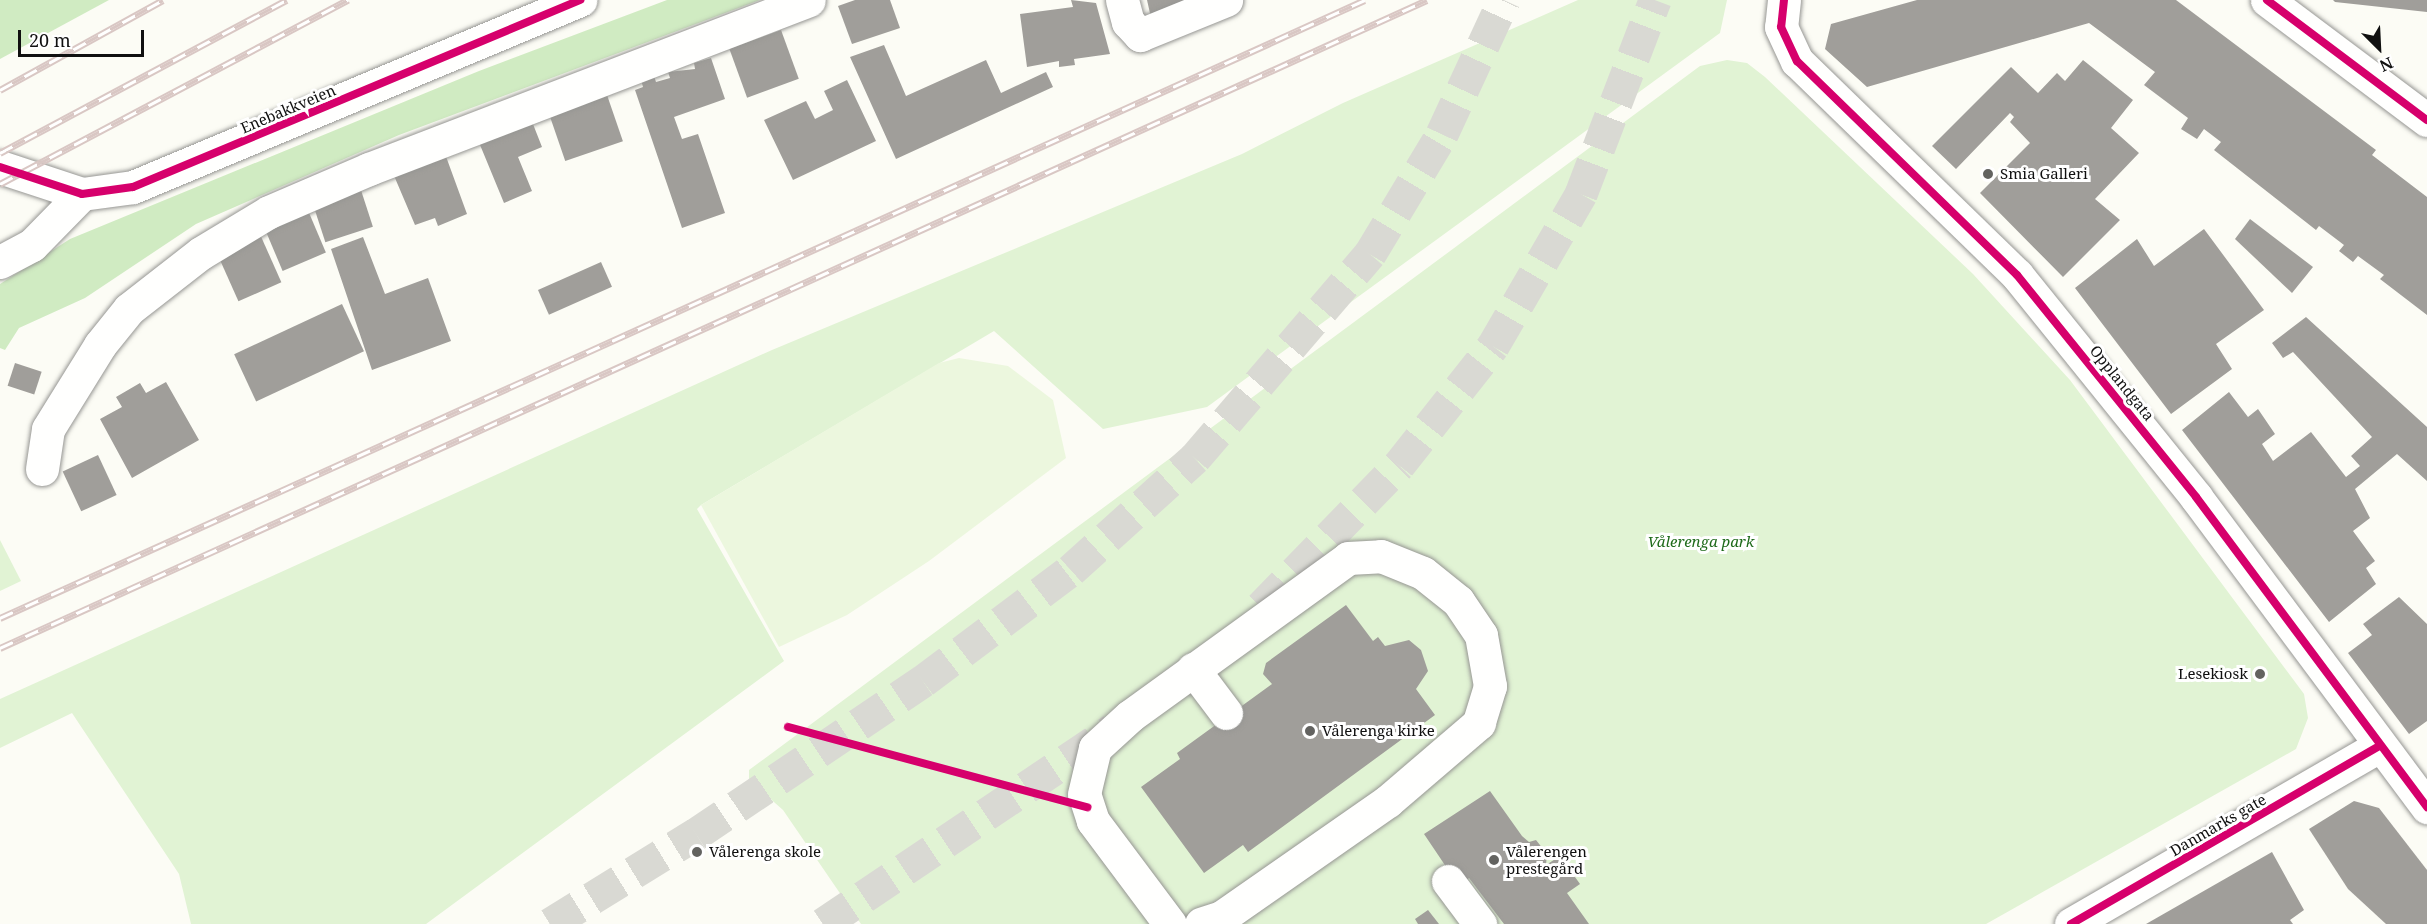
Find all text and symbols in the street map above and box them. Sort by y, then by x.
scale bar [21,18,147,56]
north arrow [2349,18,2409,78]
text: 20 m [29,28,71,52]
text: N [2376,52,2397,77]
street label: Enebakkveien [238,81,338,137]
place label: Smia Galleri [2000,165,2088,183]
marker: Smia Galleri [1981,167,1995,181]
street label: Opplandgata [2086,342,2158,424]
park label: Vålerenga park [1648,533,1754,551]
place label: Lesekiosk [2178,665,2248,683]
marker: Lesekiosk [2253,667,2267,681]
place label: Vålerenga kirke [1322,722,1435,740]
marker: Vålerenga kirke [1303,724,1317,738]
street label: Danmarks gate [2167,790,2269,860]
place label: Vålerengen prestegård [1506,842,1587,877]
place label: Vålerenga skole [709,843,821,861]
marker: Vålerenga skole [690,845,704,859]
marker: Vålerengen prestegård [1487,853,1501,867]

